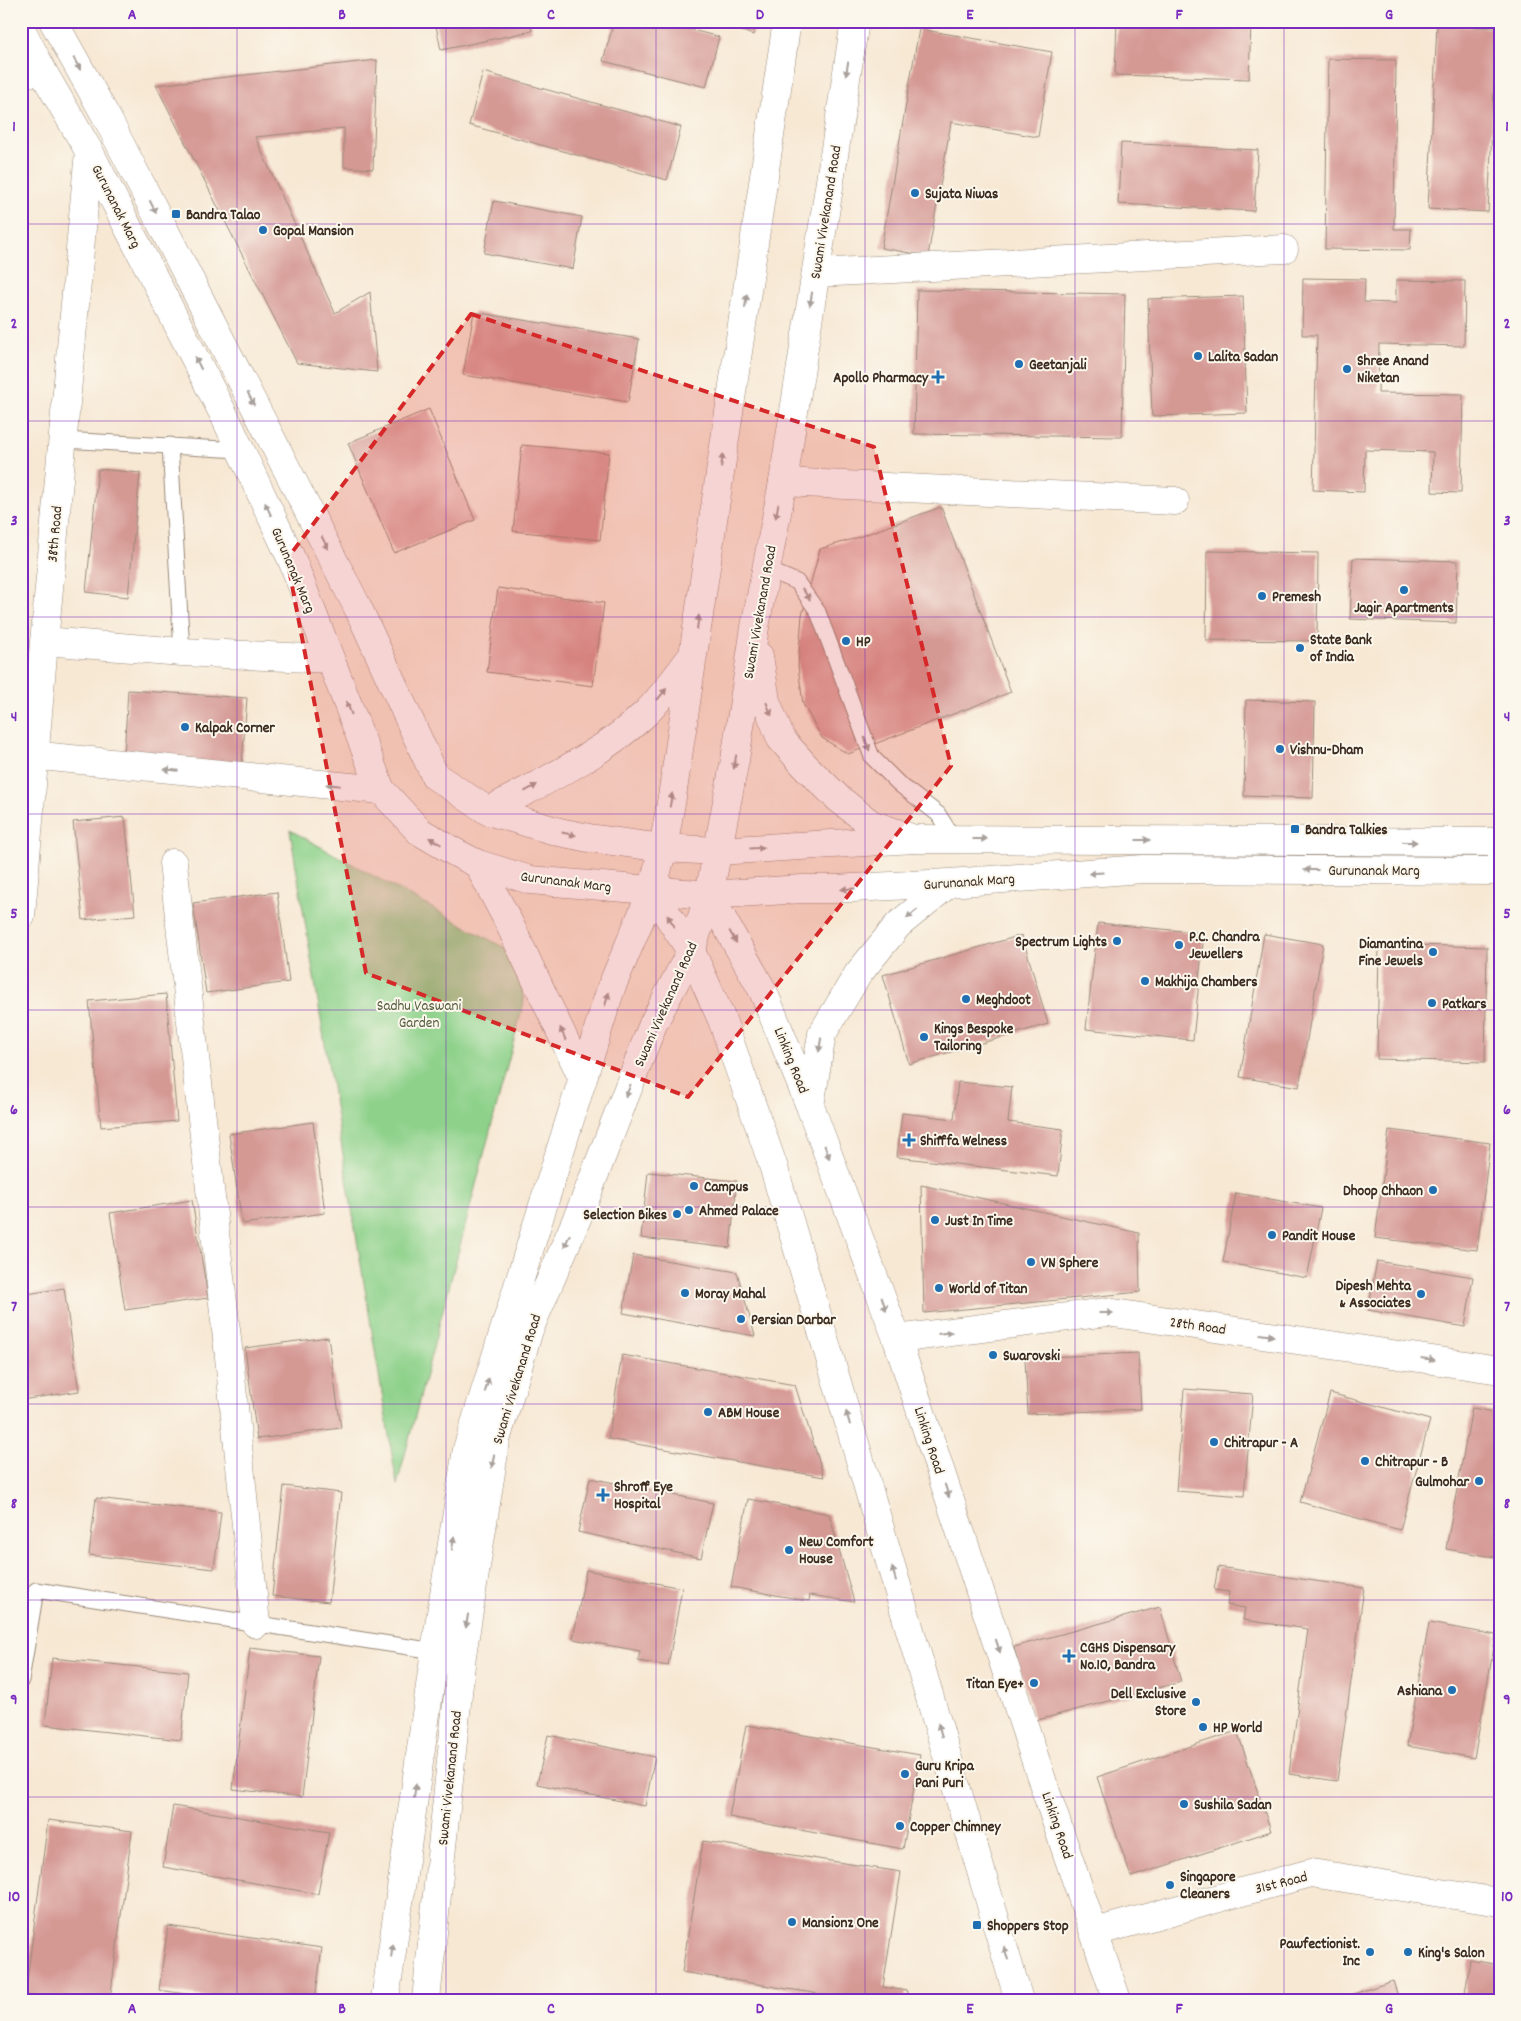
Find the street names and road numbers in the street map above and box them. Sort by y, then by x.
street label: Swami Vivekanand Road [806,144,848,281]
street label: Gurunanak Marg [85,161,146,253]
street label: 38th Road [43,505,69,563]
street label: Gurunanak Marg [264,524,320,617]
street label: Swami Vivekanand Road [738,544,784,681]
street label: Gurunanak Marg [1328,861,1420,883]
street label: Gurunanak Marg [519,866,613,899]
street label: Gurunanak Marg [923,869,1016,897]
street label: Swami Vivekanand Road [629,939,704,1071]
street label: Linking Road [767,1024,813,1097]
street label: Swami Vivekanand Road [488,1312,548,1447]
street label: 28th Road [1168,1312,1227,1342]
street label: Linking Road [907,1404,949,1477]
street label: Swami Vivekanand Road [433,1710,469,1847]
street label: Linking Road [1034,1789,1078,1862]
street label: 31st Road [1253,1867,1310,1901]

